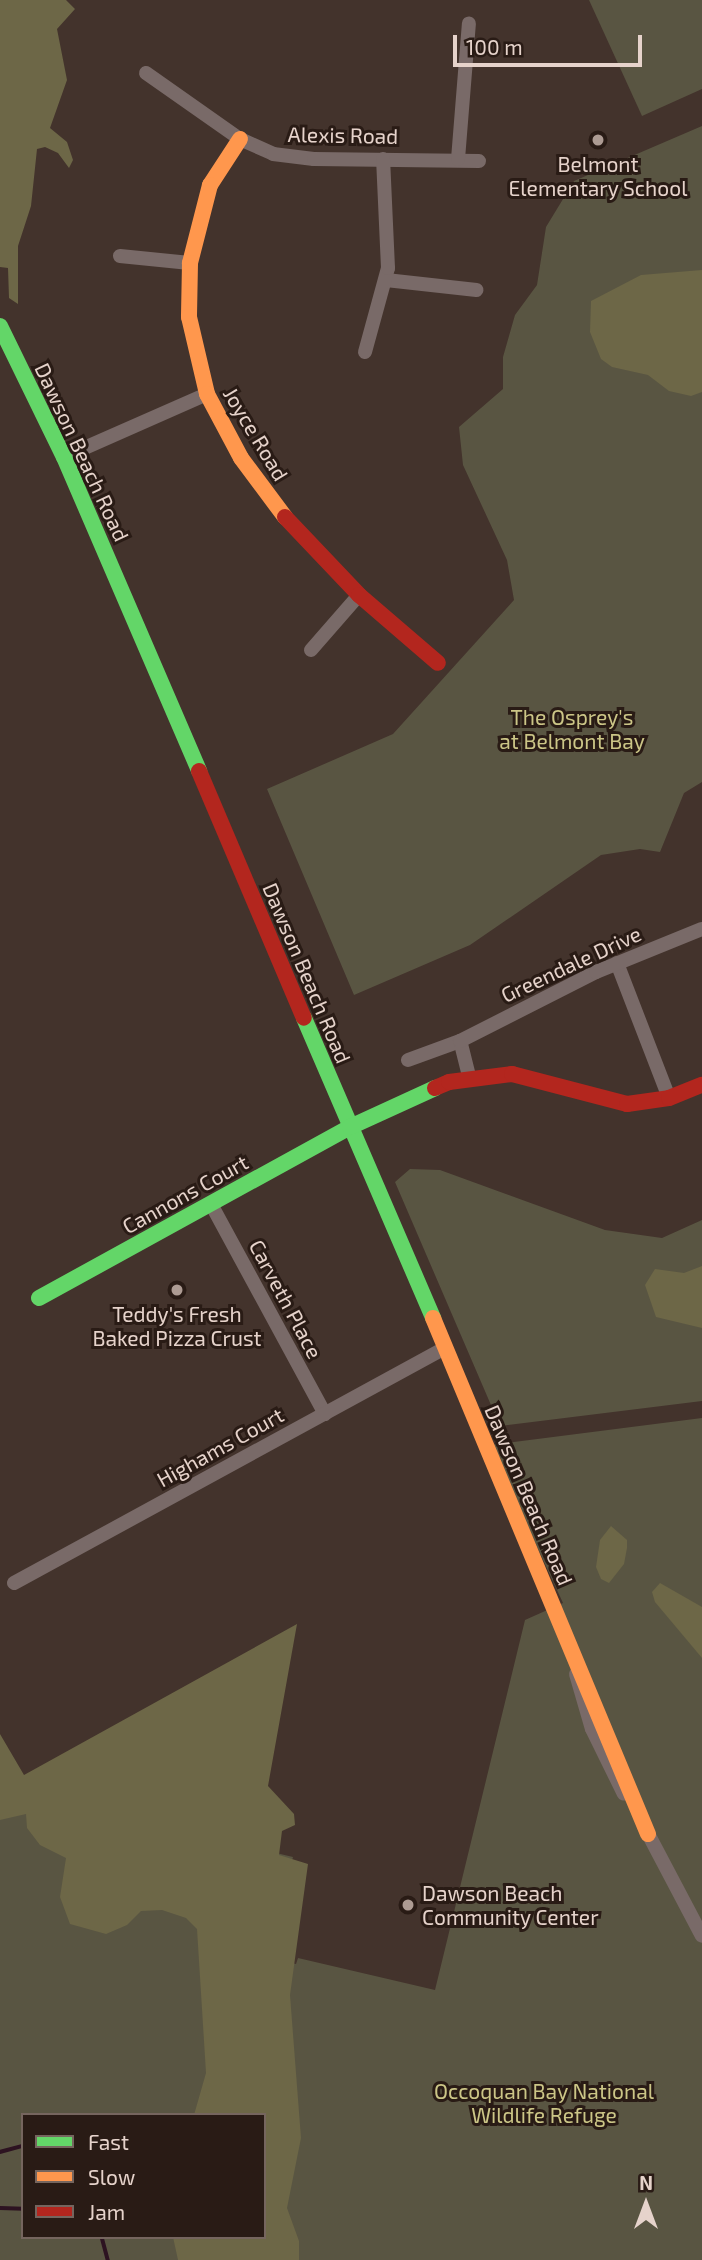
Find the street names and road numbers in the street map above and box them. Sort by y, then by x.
street label: Alexis Road [287,121,399,149]
street label: Dawson Beach Road [30,359,134,545]
street label: Joyce Road [218,383,294,485]
street label: Dawson Beach Road [258,879,356,1067]
street label: Greendale Drive [497,921,645,1007]
street label: Cannons Court [118,1149,252,1239]
street label: Carveth Place [244,1235,328,1363]
street label: Dawson Beach Road [480,1401,578,1589]
street label: Highams Court [152,1402,288,1492]

